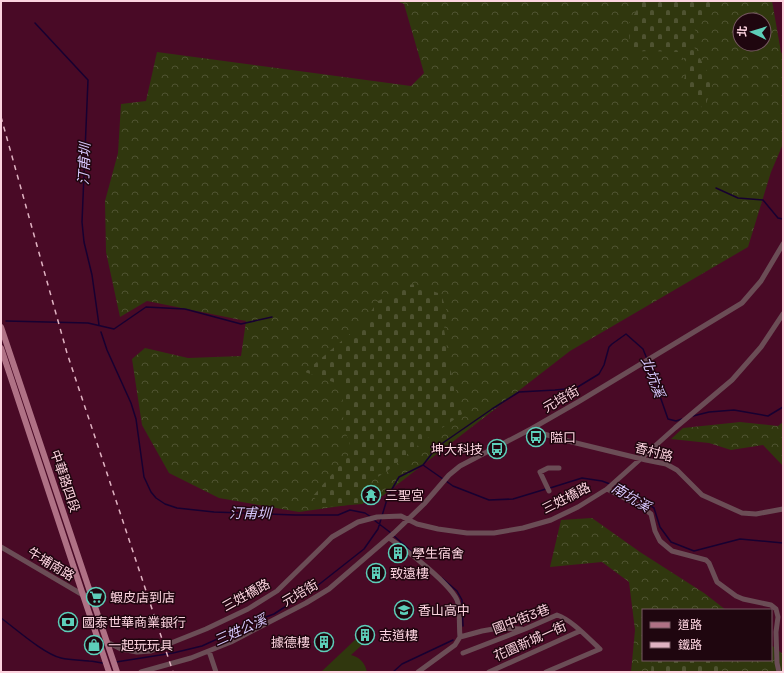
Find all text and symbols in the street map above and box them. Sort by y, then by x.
north arrow [732,12,772,52]
text: 北 [735,25,749,37]
water label: 汀甫圳 [74,141,94,185]
water label: 北坑溪 [637,354,669,402]
street label: 元培街 [540,382,582,416]
bus stop icon: 隘口 [525,426,547,448]
place label: 隘口 [550,429,576,446]
bus stop icon: 坤大科技 [486,438,508,460]
street label: 香村路 [633,439,675,465]
place label: 坤大科技 [431,441,483,458]
street label: 中華路四段 [46,447,84,515]
water label: 南坑溪 [608,478,655,517]
street label: 三姓橋路 [539,479,593,517]
temple icon: 三聖宮 [360,484,382,506]
place label: 三聖宮 [385,487,424,504]
water label: 汀甫圳 [229,504,273,522]
building icon: 學生宿舍 [387,542,409,564]
street label: 牛埔南路 [24,543,78,585]
place label: 學生宿舍 [412,545,464,562]
building icon: 致遠樓 [365,562,387,584]
place label: 致遠樓 [390,565,429,582]
street label: 三姓橋路 [219,575,273,615]
street label: 元培街 [279,576,321,610]
supermarket icon: 蝦皮店到店 [85,586,107,608]
place label: 蝦皮店到店 [110,589,175,606]
school or university icon: 香山高中 [393,599,415,621]
street label: 國中街3巷 [490,600,552,638]
place label: 香山高中 [418,602,470,619]
legend [642,609,772,661]
water label: 三姓公溪 [211,610,271,650]
bank icon: 國泰世華商業銀行 [57,611,79,633]
place label: 國泰世華商業銀行 [82,614,186,631]
street label: 花園新城一街 [491,617,569,665]
text: 道路 [678,617,702,633]
building icon: 志道樓 [354,624,376,646]
place label: 志道樓 [379,627,418,644]
building icon: 據德樓 [313,631,335,653]
shop icon: 一起玩玩具 [83,634,105,656]
place label: 據德樓 [271,634,310,651]
place label: 一起玩玩具 [108,637,173,654]
text: 鐵路 [678,637,702,653]

